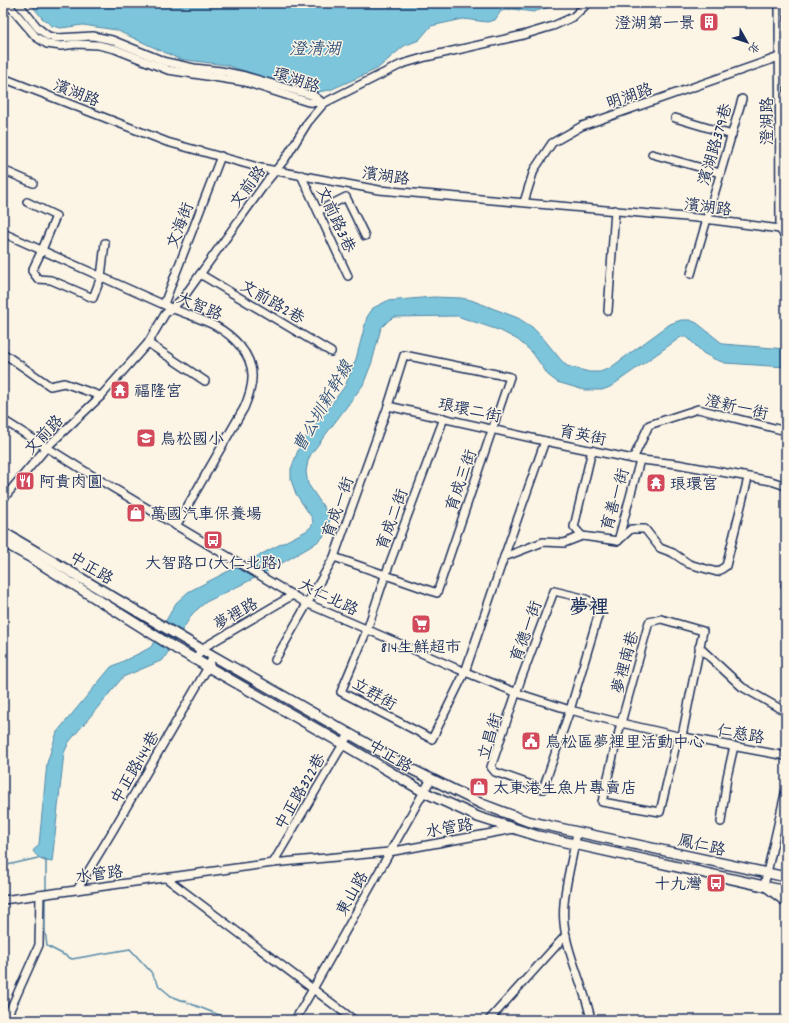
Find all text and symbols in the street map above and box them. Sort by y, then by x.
building icon: 澄湖第一景 [698,11,720,33]
place label: 澄湖第一景 [615,13,695,36]
north arrow [727,22,767,62]
text: 北 [744,38,763,56]
water label: 澄清湖 [290,39,342,63]
street label: 環湖路 [270,63,323,100]
street label: 濱湖路 [50,75,103,114]
street label: 明湖路 [603,79,656,116]
street label: 澄湖路 [757,97,780,145]
street label: 濱湖路379巷 [694,101,739,189]
street label: 文前路 [225,161,273,214]
street label: 濱湖路 [360,163,411,192]
street label: 文前路3巷 [309,183,360,257]
street label: 濱湖路 [682,194,733,223]
street label: 文海街 [162,199,201,252]
street label: 文前路2巷 [235,275,308,331]
street label: 大智路 [172,287,226,327]
water label: 曹公圳新幹線 [289,356,361,458]
temple icon: 福隆宮 [109,379,131,401]
place label: 福隆宮 [134,381,182,404]
street label: 澄新一街 [703,390,770,427]
street label: 琅環二街 [436,394,503,429]
street label: 文前路 [20,410,70,461]
street label: 育英街 [557,420,608,453]
school or university icon: 鳥松國小 [135,427,157,449]
place label: 鳥松國小 [160,429,224,452]
street label: 育成三街 [441,447,484,515]
street label: 育善一街 [597,466,636,534]
restaurant icon: 阿貴肉圓 [14,470,36,492]
place label: 阿貴肉圓 [39,472,103,495]
temple icon: 琅環宮 [645,472,667,494]
street label: 育成一街 [318,474,361,542]
place label: 琅環宮 [670,474,718,497]
street label: 育成二街 [372,486,415,554]
shop icon: 萬國汽車保養場 [125,502,147,524]
place label: 萬國汽車保養場 [150,504,262,527]
bus stop icon: 大智路口(大仁北路) [202,529,224,551]
street label: 中正路 [64,547,117,591]
place label: 大智路口(大仁北路) [145,553,281,576]
street label: 大仁北路 [294,574,362,623]
street label: 夢裡路 [210,593,263,637]
district label: 夢裡 [569,595,609,623]
street label: 育德一街 [506,598,549,666]
supermarket icon: 814生鮮超市 [410,613,432,635]
street label: 夢裡南巷 [607,629,646,697]
place label: 814生鮮超市 [381,637,461,660]
street label: 立群街 [347,673,400,717]
street label: 立昌街 [473,710,509,763]
street label: 仁慈路 [715,720,766,751]
street label: 中正路144巷 [106,728,166,809]
public building icon: 鳥松區夢裡里活動中心 [520,730,542,752]
place label: 鳥松區夢裡里活動中心 [545,732,705,755]
street label: 中正路 [363,735,416,779]
street label: 中正路322巷 [270,750,332,835]
shop icon: 太東港生魚片專賣店 [468,776,490,798]
place label: 太東港生魚片專賣店 [493,778,637,801]
street label: 水管路 [424,814,475,845]
street label: 鳳仁路 [675,830,727,863]
street label: 水管路 [74,861,125,890]
street label: 東山路 [331,868,375,921]
bus stop icon: 十九灣 [705,872,727,894]
place label: 十九灣 [654,874,702,897]

